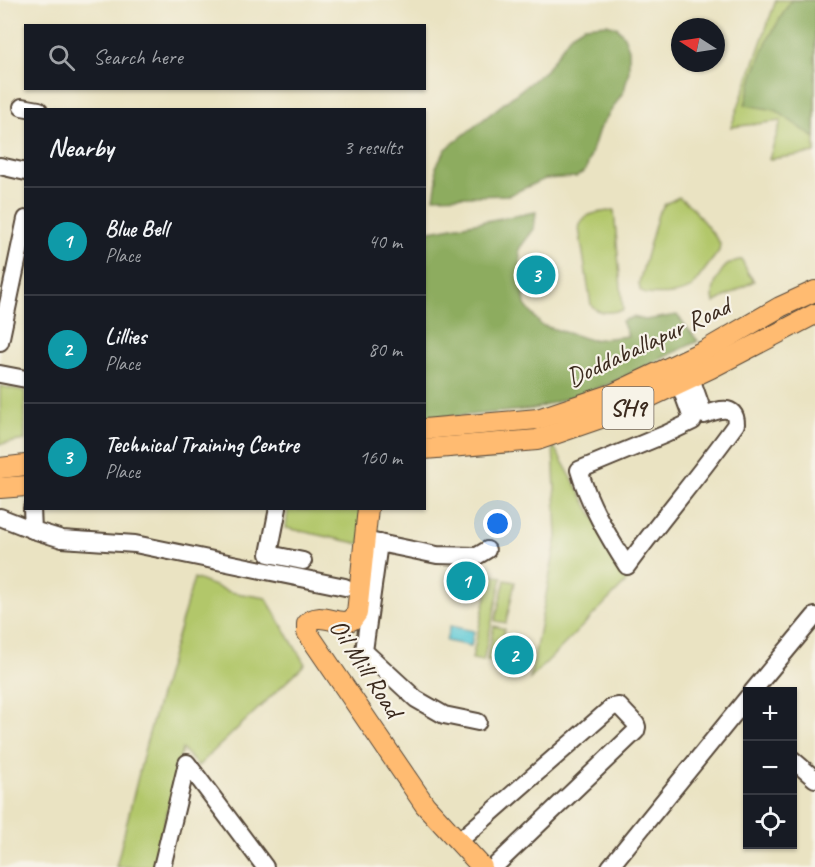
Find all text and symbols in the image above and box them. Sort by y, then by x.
north arrow [671,18,725,72]
search box [24,24,426,90]
icon: search [45,41,78,74]
text: Search here [93,43,183,71]
text: Nearby [48,131,113,164]
text: 3 results [343,135,402,160]
text: Blue Bell [105,215,168,243]
text: 1 [63,229,72,254]
text: 40 m [368,229,402,254]
text: Place [105,243,140,268]
pin: 3 [516,252,556,298]
street label: Doddaballapur Road [561,288,739,394]
text: Lillies [105,323,146,351]
text: 2 [63,337,72,362]
text: 80 m [368,337,402,362]
text: Place [105,351,140,376]
road number: SH9 [602,387,654,429]
text: Technical Training Centre [105,431,299,459]
text: 3 [63,445,72,470]
text: 160 m [359,445,402,470]
text: Place [105,459,140,484]
your location [483,509,512,538]
pin: 1 [446,558,486,604]
street label: Oil Mill Road [322,612,412,727]
pin: 2 [494,632,534,678]
map controls [743,687,797,849]
button: + [743,687,797,741]
button: − [743,741,797,795]
button: locate [743,795,797,849]

